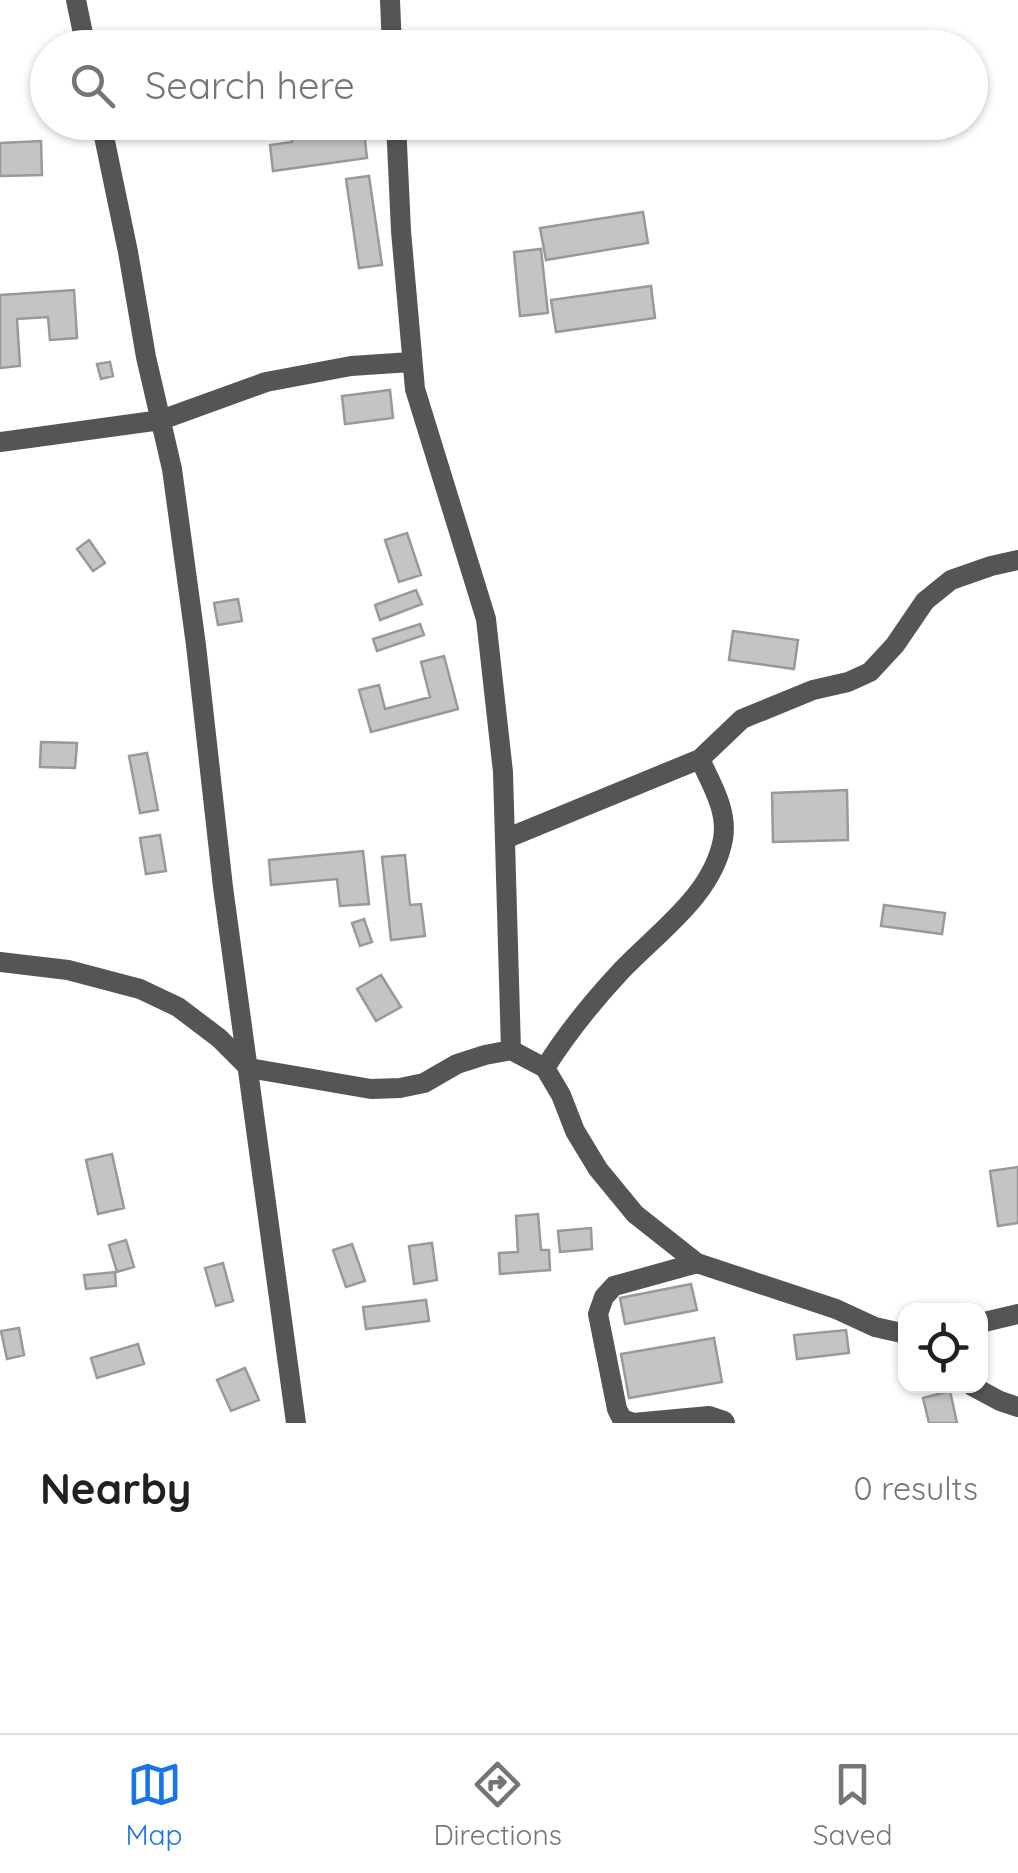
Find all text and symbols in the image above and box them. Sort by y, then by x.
search box [30,30,988,140]
icon: search [65,58,120,113]
text: Search here [145,61,355,109]
map controls [898,1303,988,1393]
button: locate [898,1303,988,1393]
text: Nearby [40,1462,191,1515]
text: 0 results [854,1468,978,1508]
tab: Map [125,1757,183,1852]
tab: Directions [433,1757,562,1852]
tab: Saved [813,1757,893,1852]

